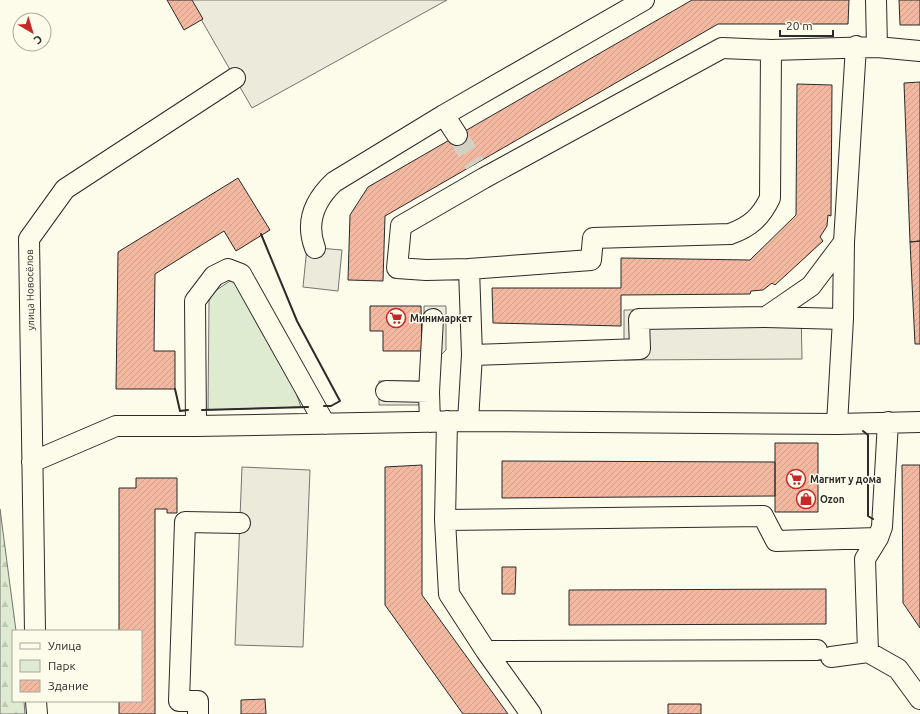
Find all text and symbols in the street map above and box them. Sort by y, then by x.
north arrow [12,12,52,52]
scale bar [780,12,833,38]
text: 20 m [786,19,813,32]
text: С [32,33,45,47]
street label: улица Новосёлов [24,249,36,331]
supermarket icon: Минимаркет [385,307,407,329]
place label: Минимаркет [410,313,472,324]
supermarket icon: Магнит у дома [785,468,807,490]
place label: Магнит у дома [810,474,881,485]
shop icon: Ozon [795,488,817,510]
place label: Ozon [820,494,845,505]
legend [12,630,142,702]
text: Улица [48,639,81,652]
text: Парк [48,659,76,672]
text: Здание [48,679,89,692]

